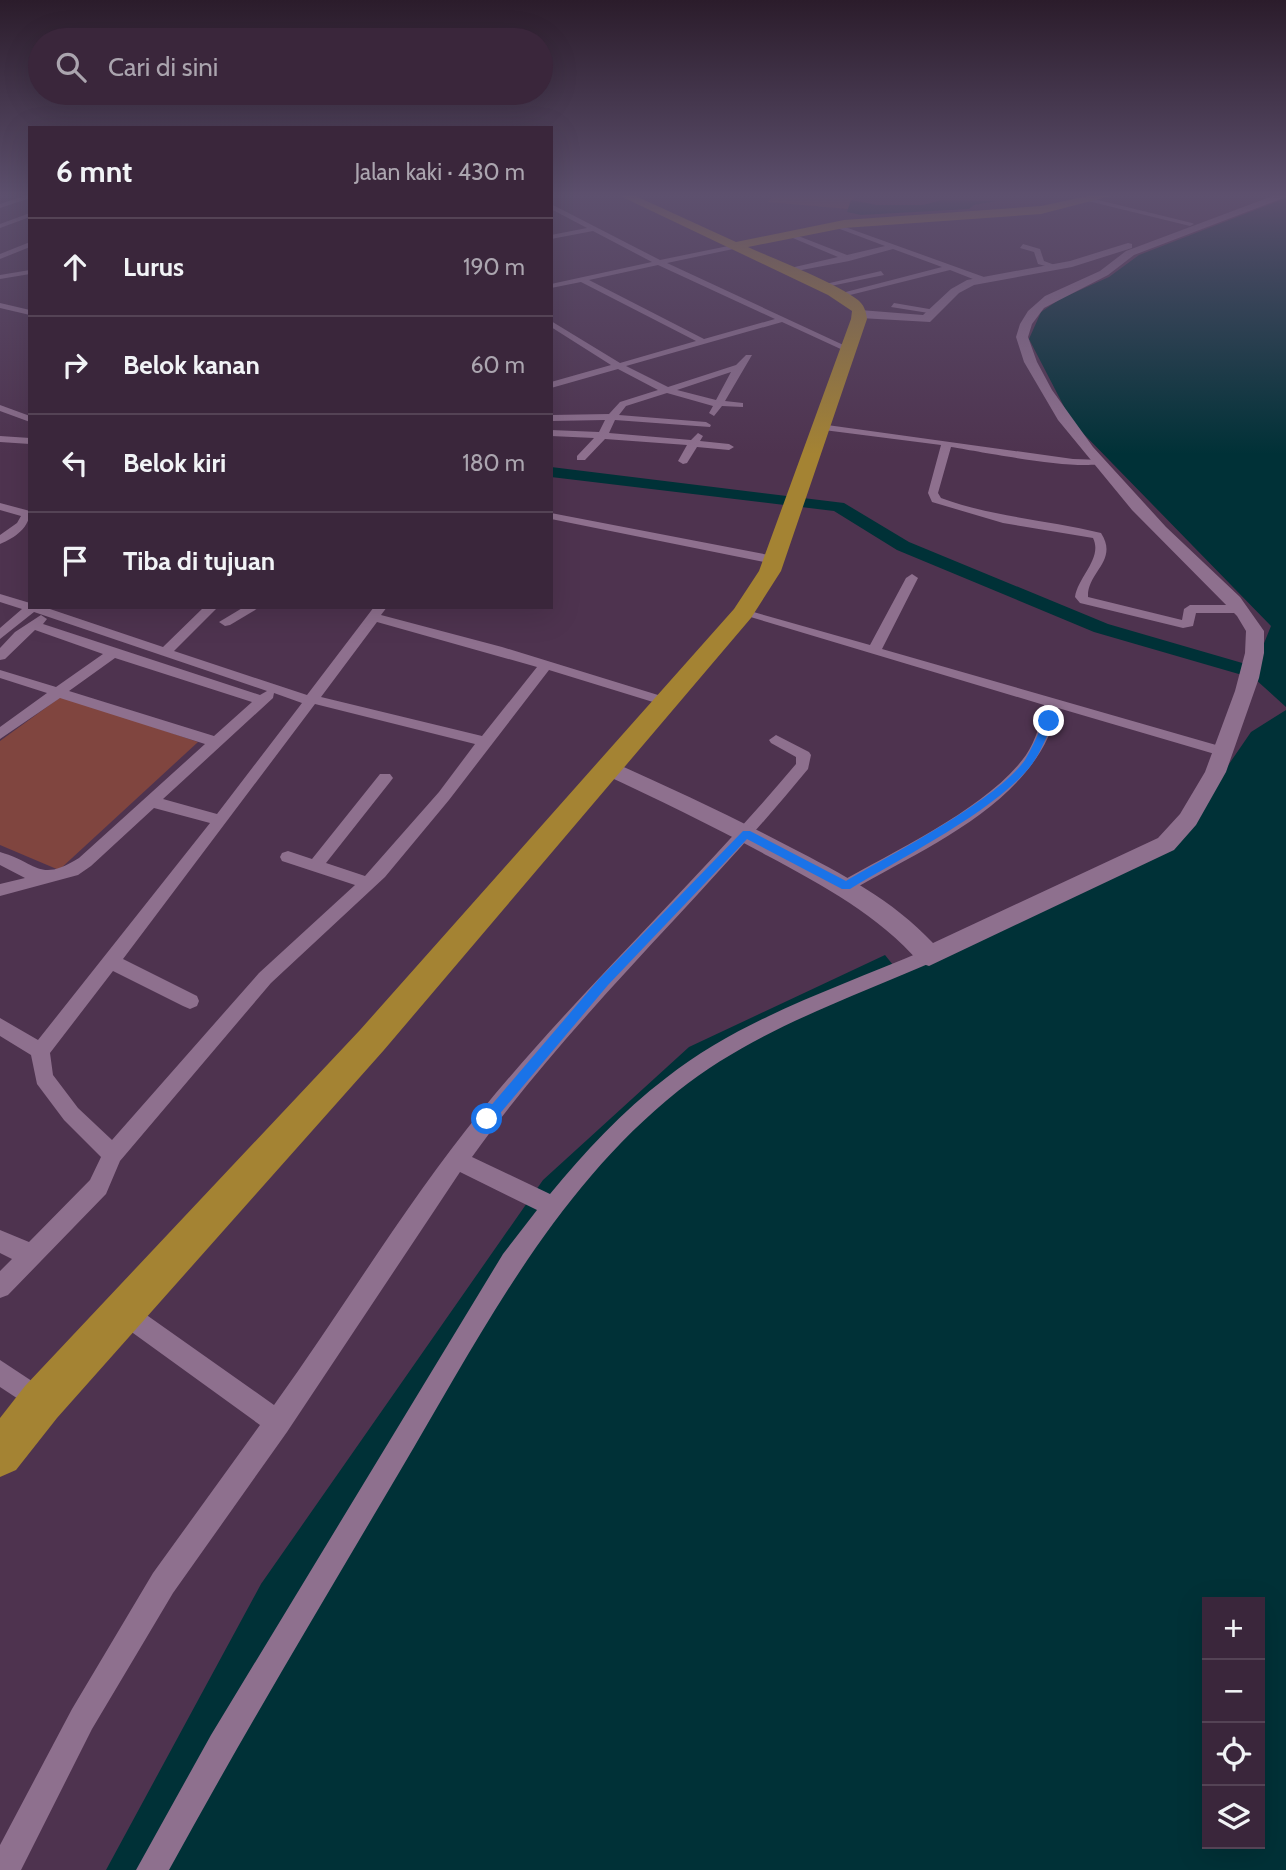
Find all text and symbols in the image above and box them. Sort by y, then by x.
search box [28,28,553,105]
icon: search [52,48,90,86]
text: Cari di sini [108,51,218,83]
text: 6 mnt [56,153,132,190]
text: Jalan kaki · 430 m [354,158,525,186]
icon: ahead [56,248,94,286]
text: Lurus [123,251,184,283]
text: 190 m [463,253,525,281]
icon: right [56,346,94,384]
text: Belok kanan [123,349,260,381]
text: 60 m [471,351,525,379]
icon: left [56,444,94,482]
text: Belok kiri [123,447,226,479]
text: 180 m [462,449,525,477]
icon: arrive [56,542,94,580]
text: Tiba di tujuan [123,545,275,577]
route end [1033,705,1064,736]
route start [471,1103,502,1134]
map controls [1202,1597,1265,1849]
button: + [1202,1597,1265,1660]
button: − [1202,1660,1265,1723]
button: locate [1202,1723,1265,1786]
button: layers [1202,1786,1265,1849]

